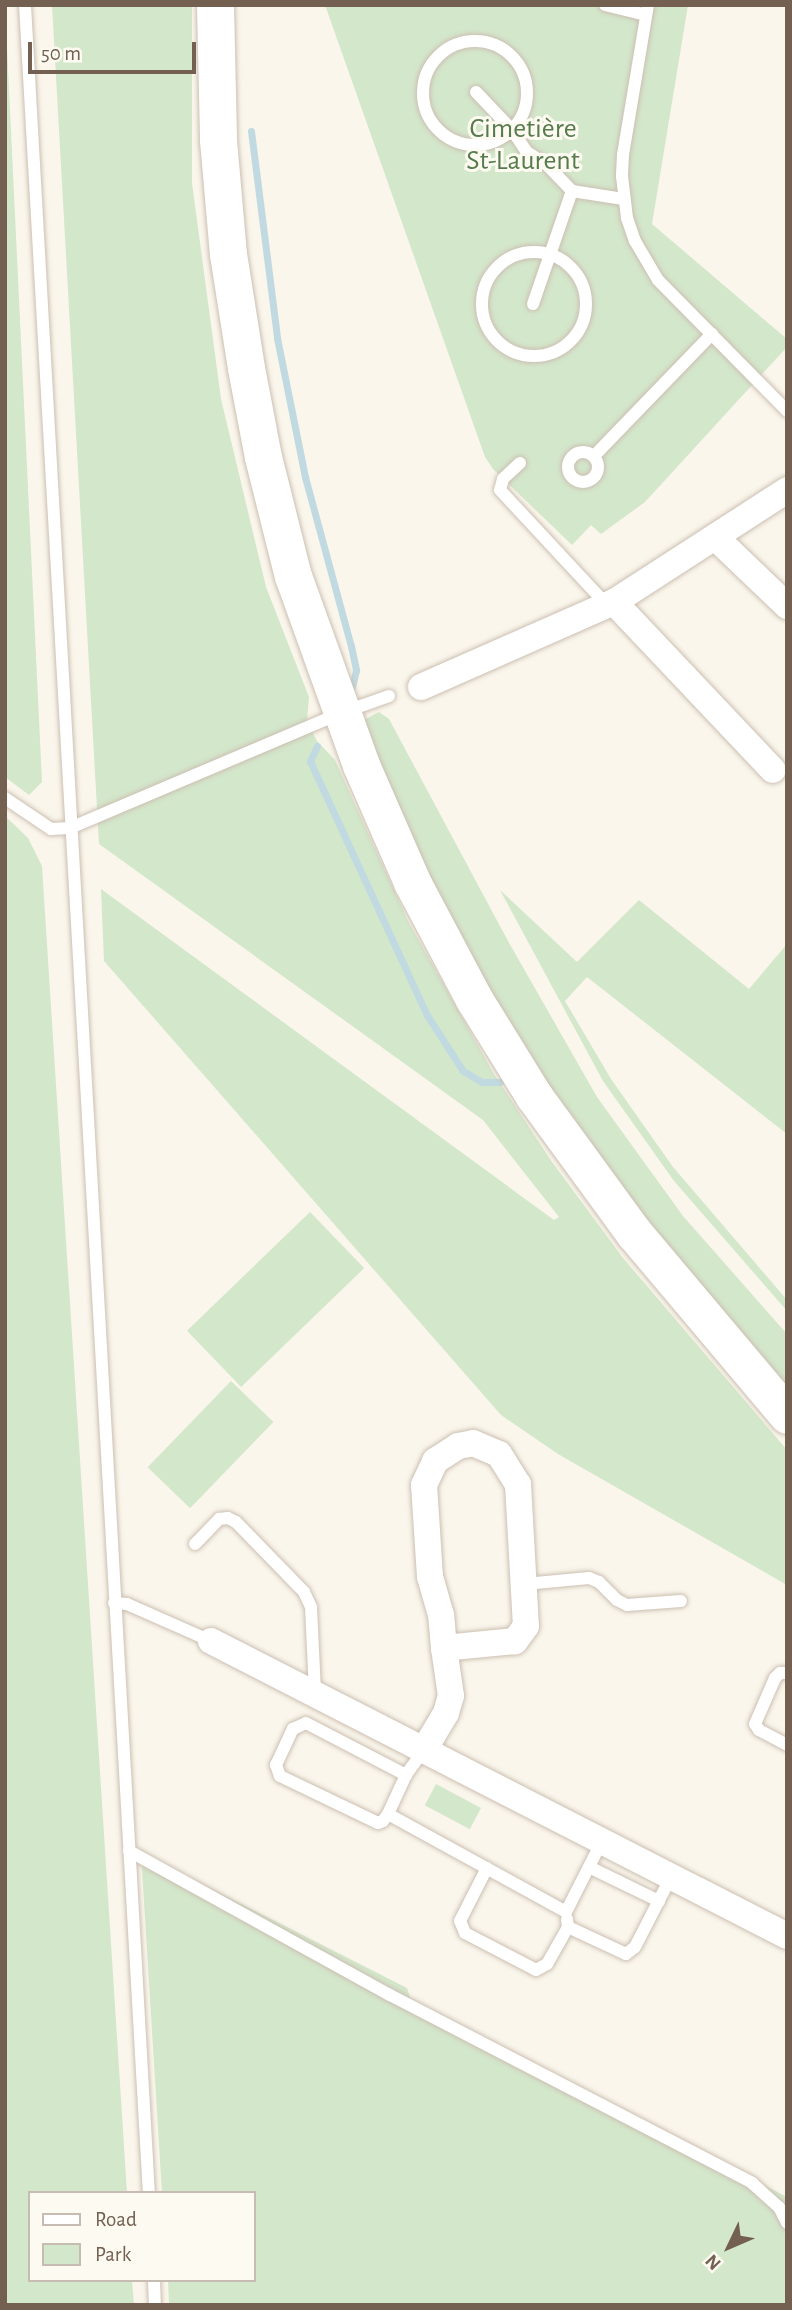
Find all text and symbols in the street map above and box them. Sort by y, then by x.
scale bar [32,28,200,72]
text: 50 m [41,43,81,64]
park label: Cimetière St-Laurent [466,112,580,178]
legend [28,2191,256,2282]
text: Road [95,2209,137,2230]
north arrow [694,2212,764,2282]
text: Park [95,2244,131,2265]
text: N [702,2251,725,2273]

